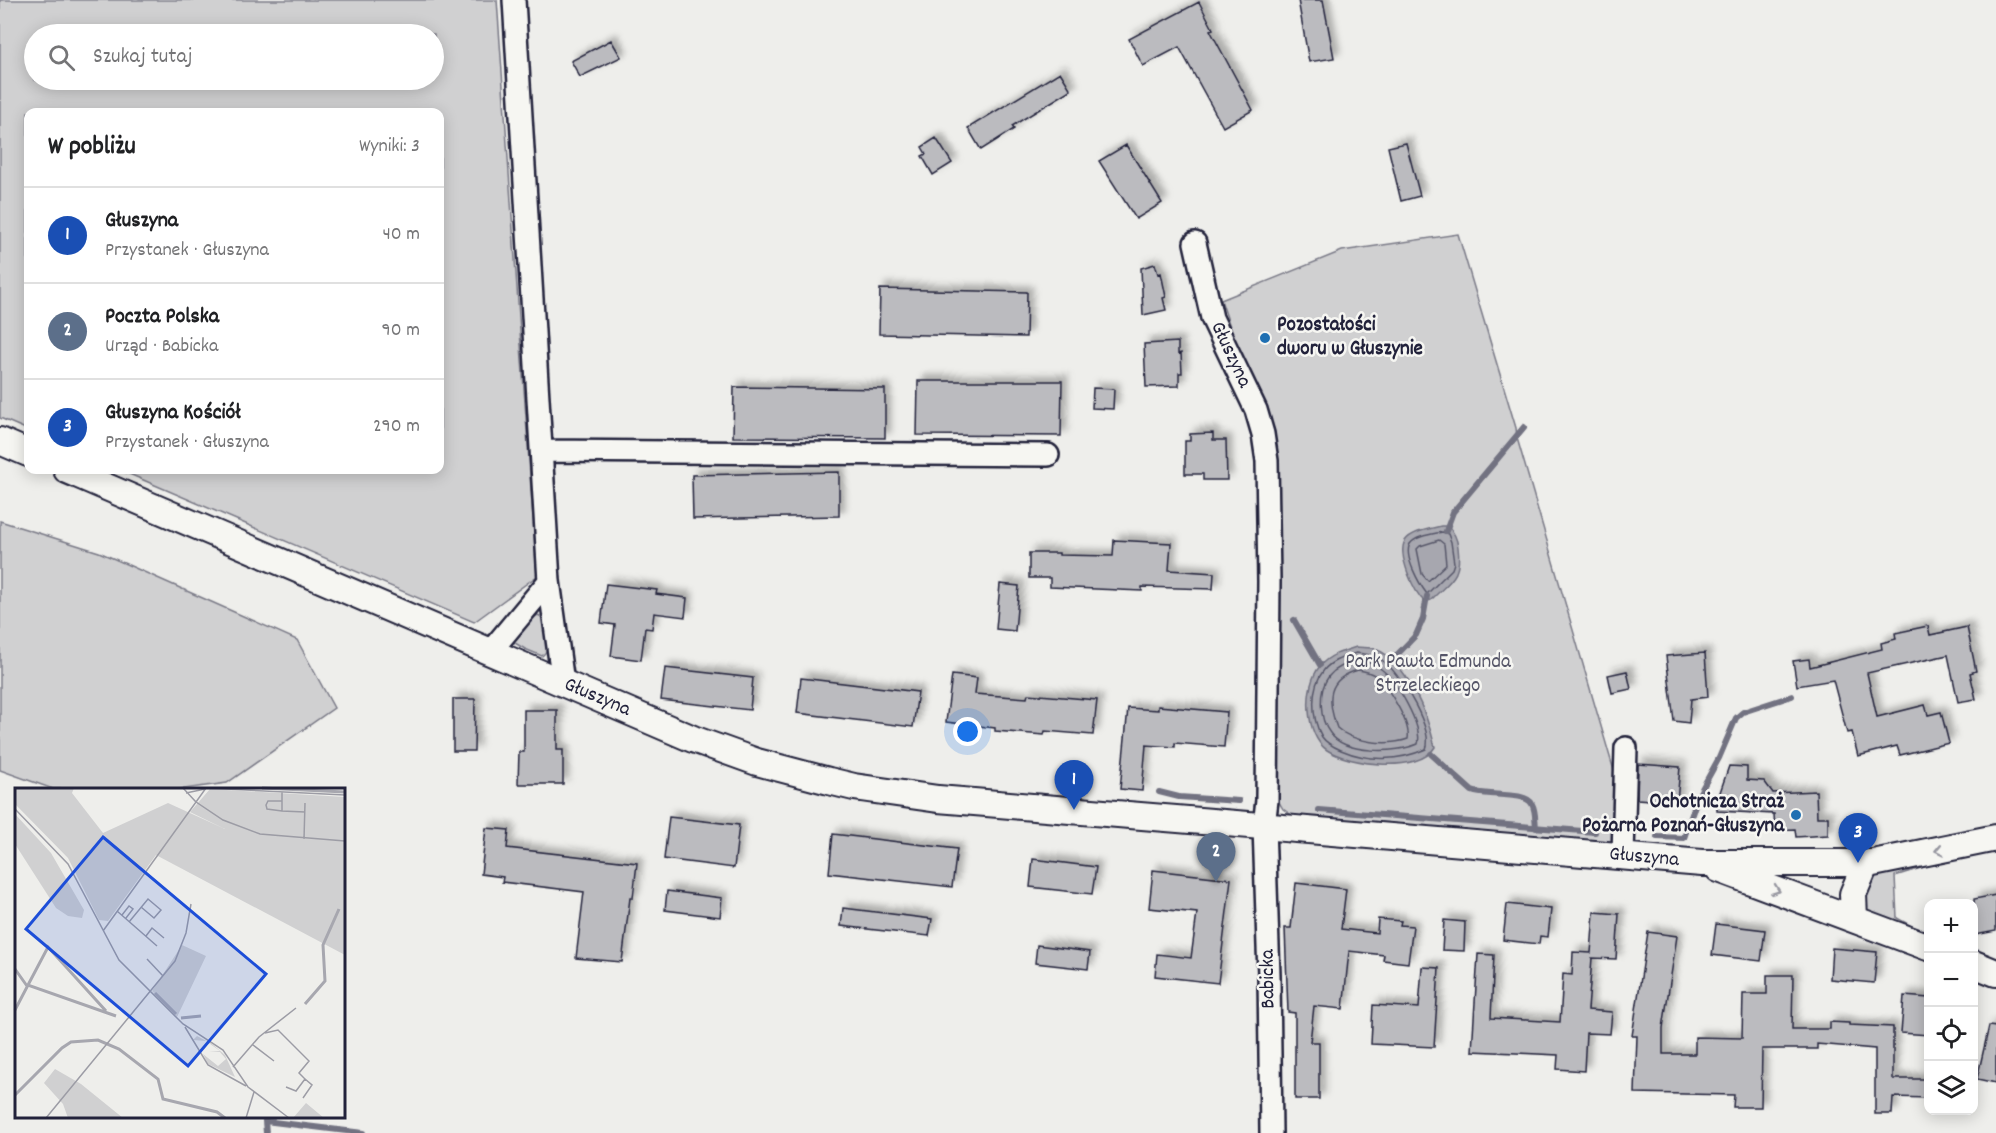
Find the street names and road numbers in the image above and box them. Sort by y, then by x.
street label: Głuszyna [1202,317,1259,394]
street label: Głuszyna [559,671,636,726]
street label: Głuszyna [1608,840,1681,876]
street label: Babicka [1253,948,1285,1009]

